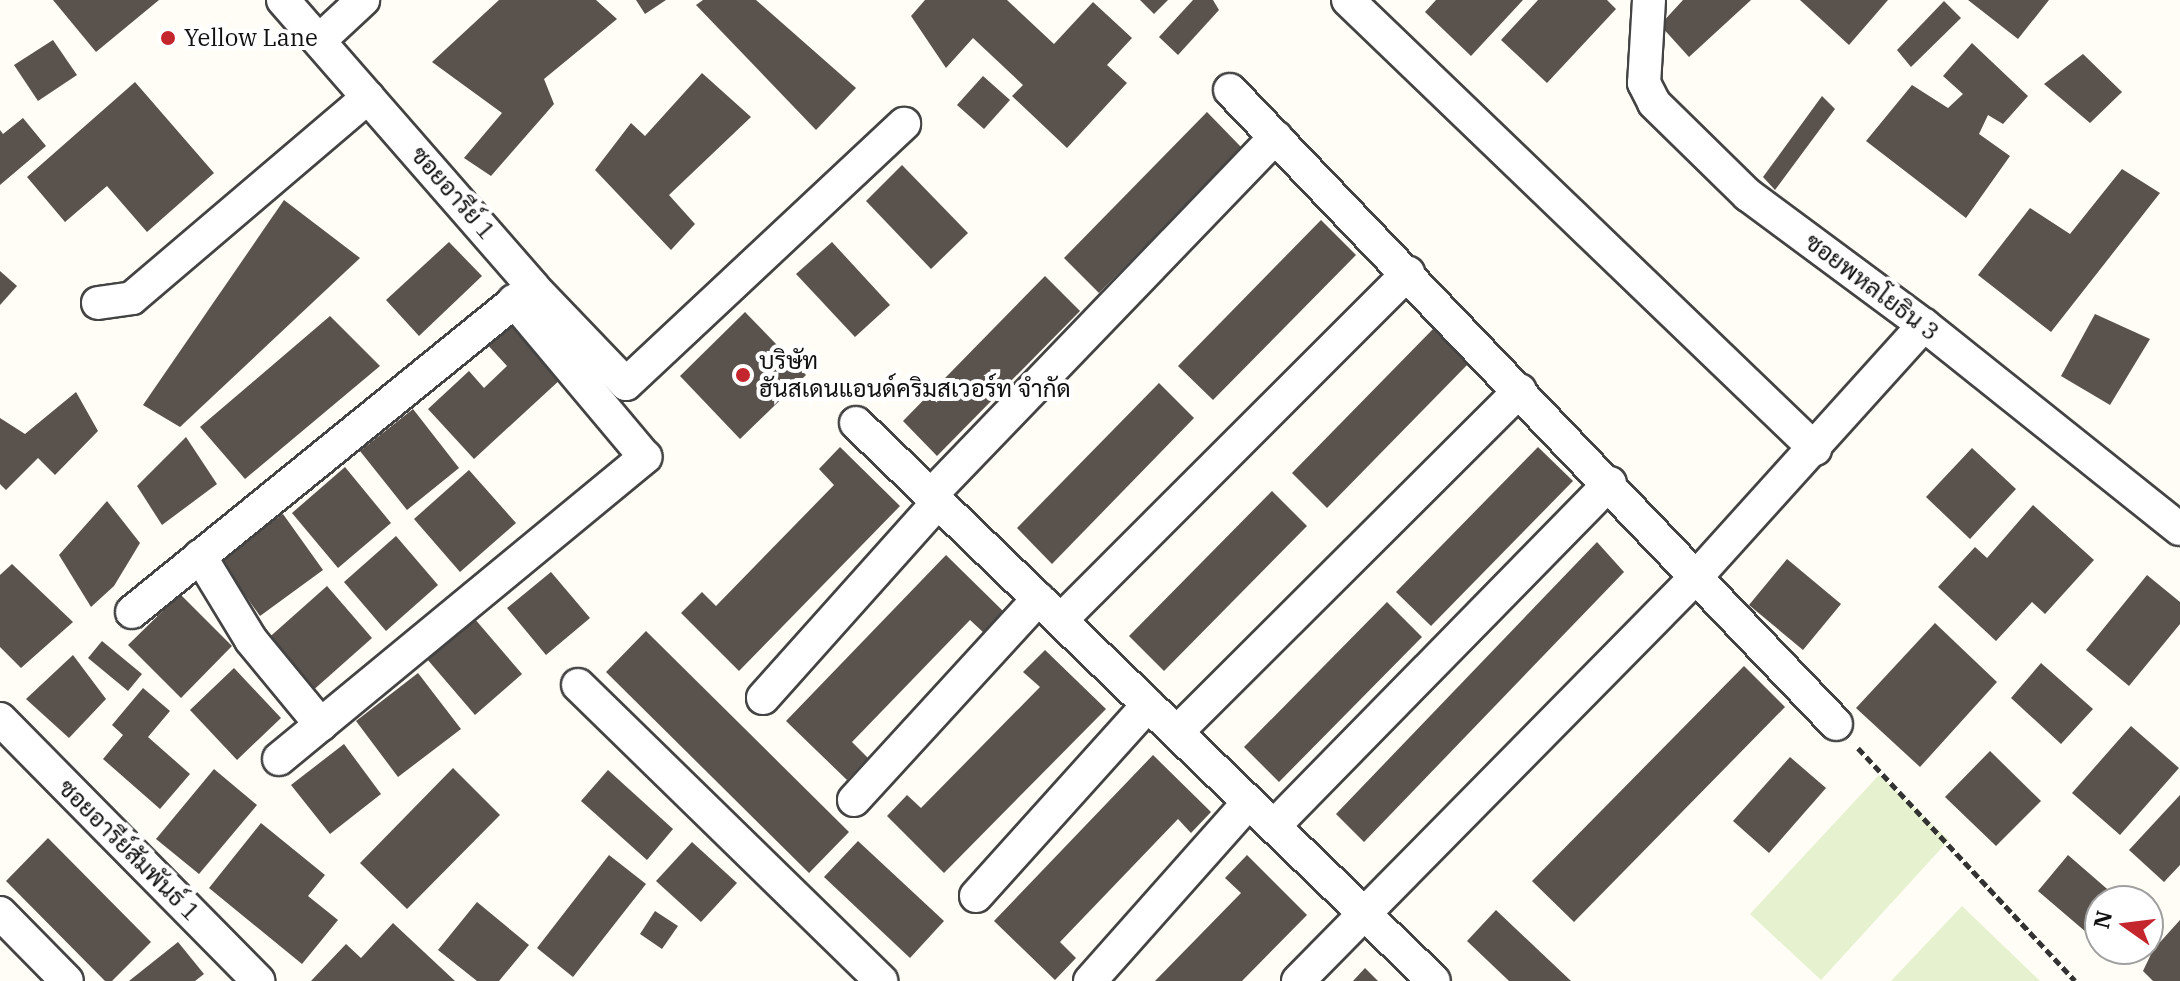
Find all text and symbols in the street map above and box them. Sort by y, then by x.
place label: Yellow Lane [184,24,318,52]
marker: Yellow Lane [159,29,177,47]
street label: ซอยอารีย์ 1 [405,141,501,245]
street label: ซอยพหลโยธิน 3 [1799,227,1945,347]
place label: บริษัท ฮันสเดนแอนด์คริมสเวอร์ท จำกัด [759,347,1071,403]
marker: บริษัท ฮันสเดนแอนด์คริมสเวอร์ท จำกัด [734,366,752,384]
street label: ซอยอารีย์สัมพันธ์ 1 [52,773,206,927]
north arrow [2084,885,2164,965]
text: N [2086,908,2118,932]

